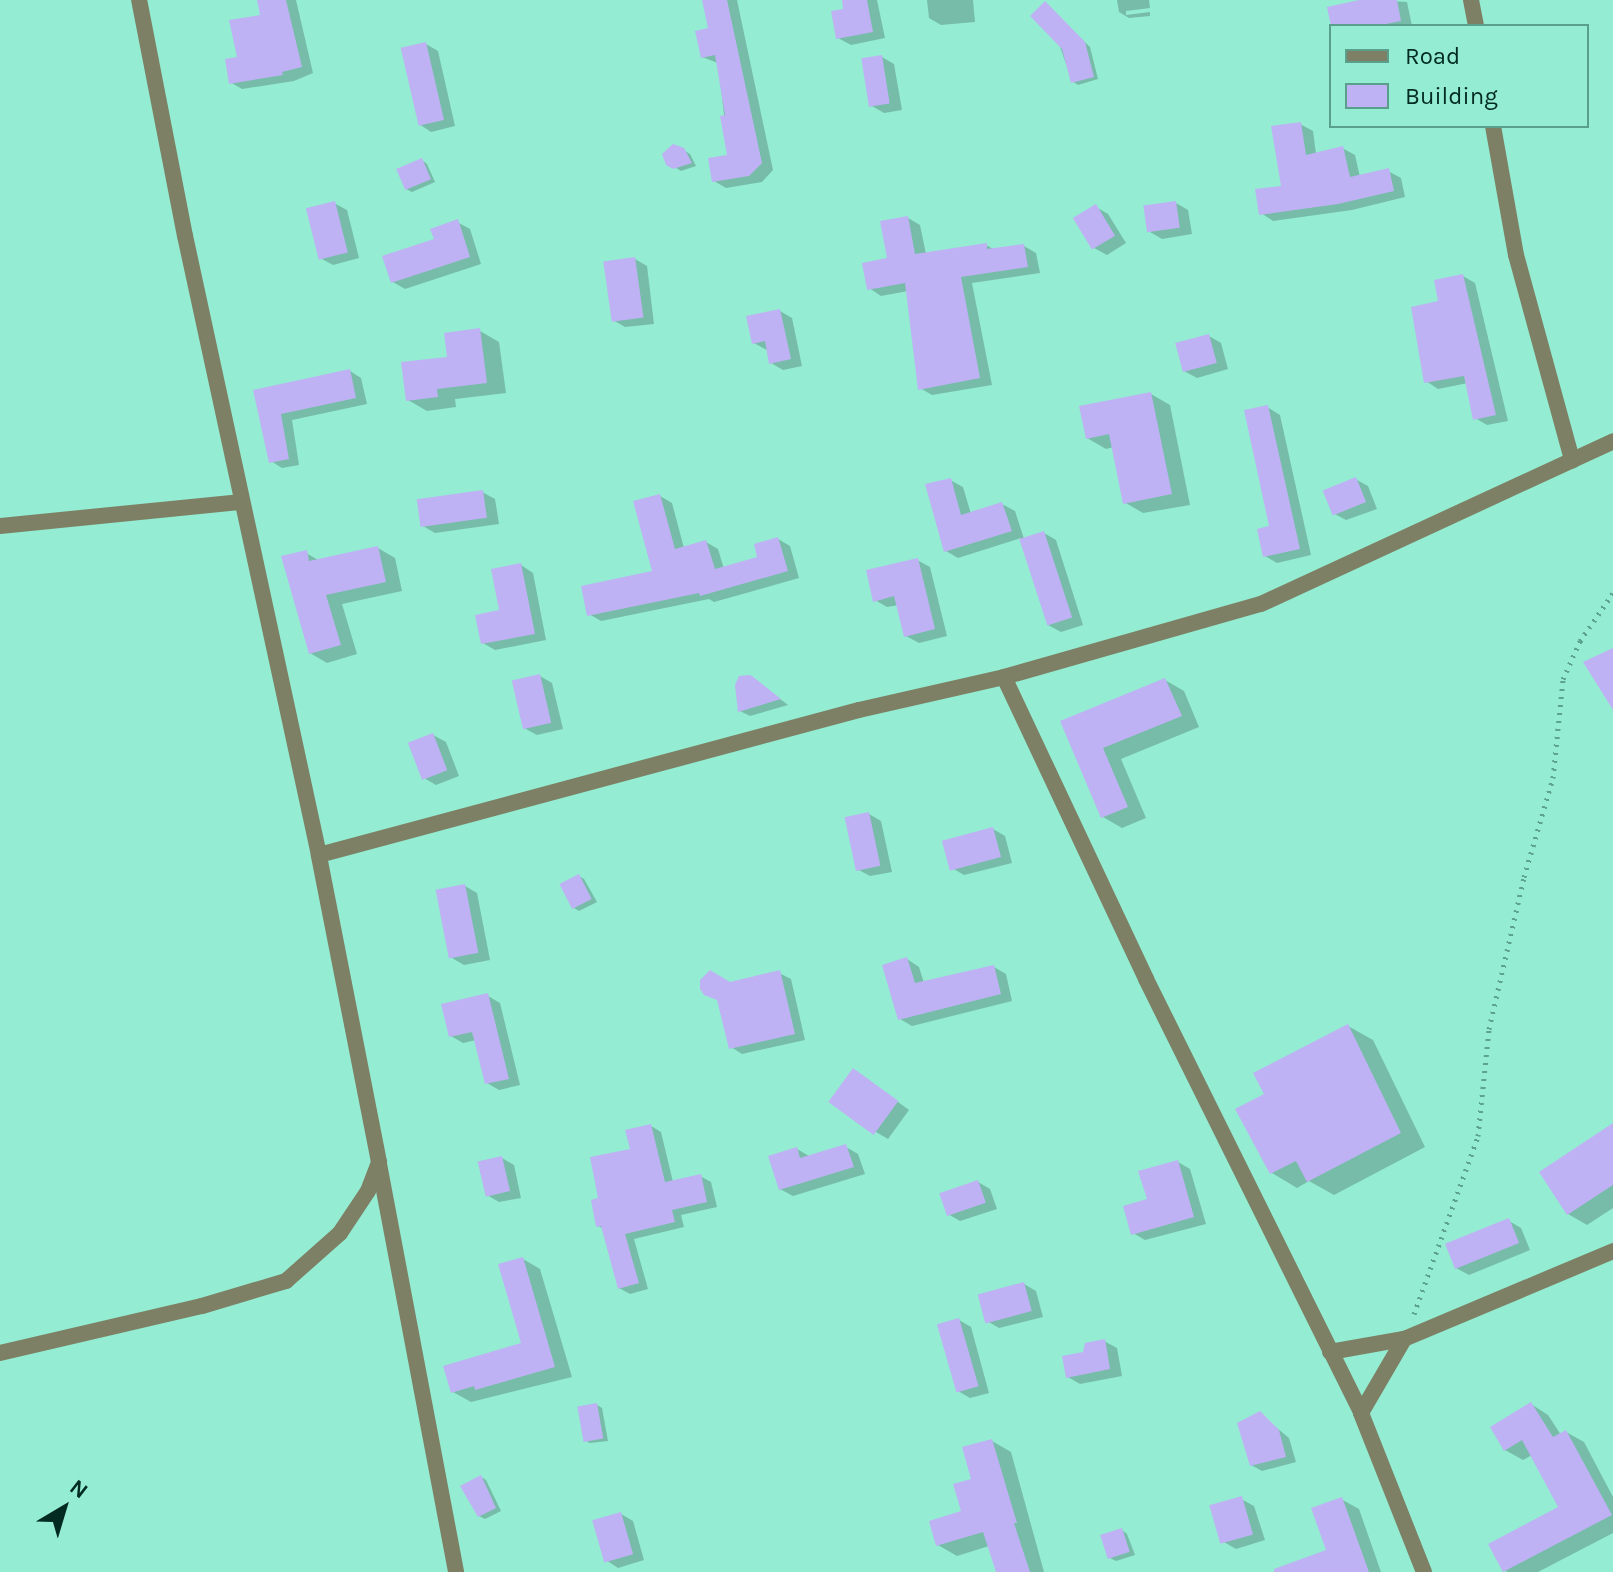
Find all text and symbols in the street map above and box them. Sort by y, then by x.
legend [1329,24,1589,128]
text: Road [1405,42,1460,70]
text: Building [1405,82,1498,110]
north arrow [24,1468,104,1548]
text: N [65,1474,93,1504]

